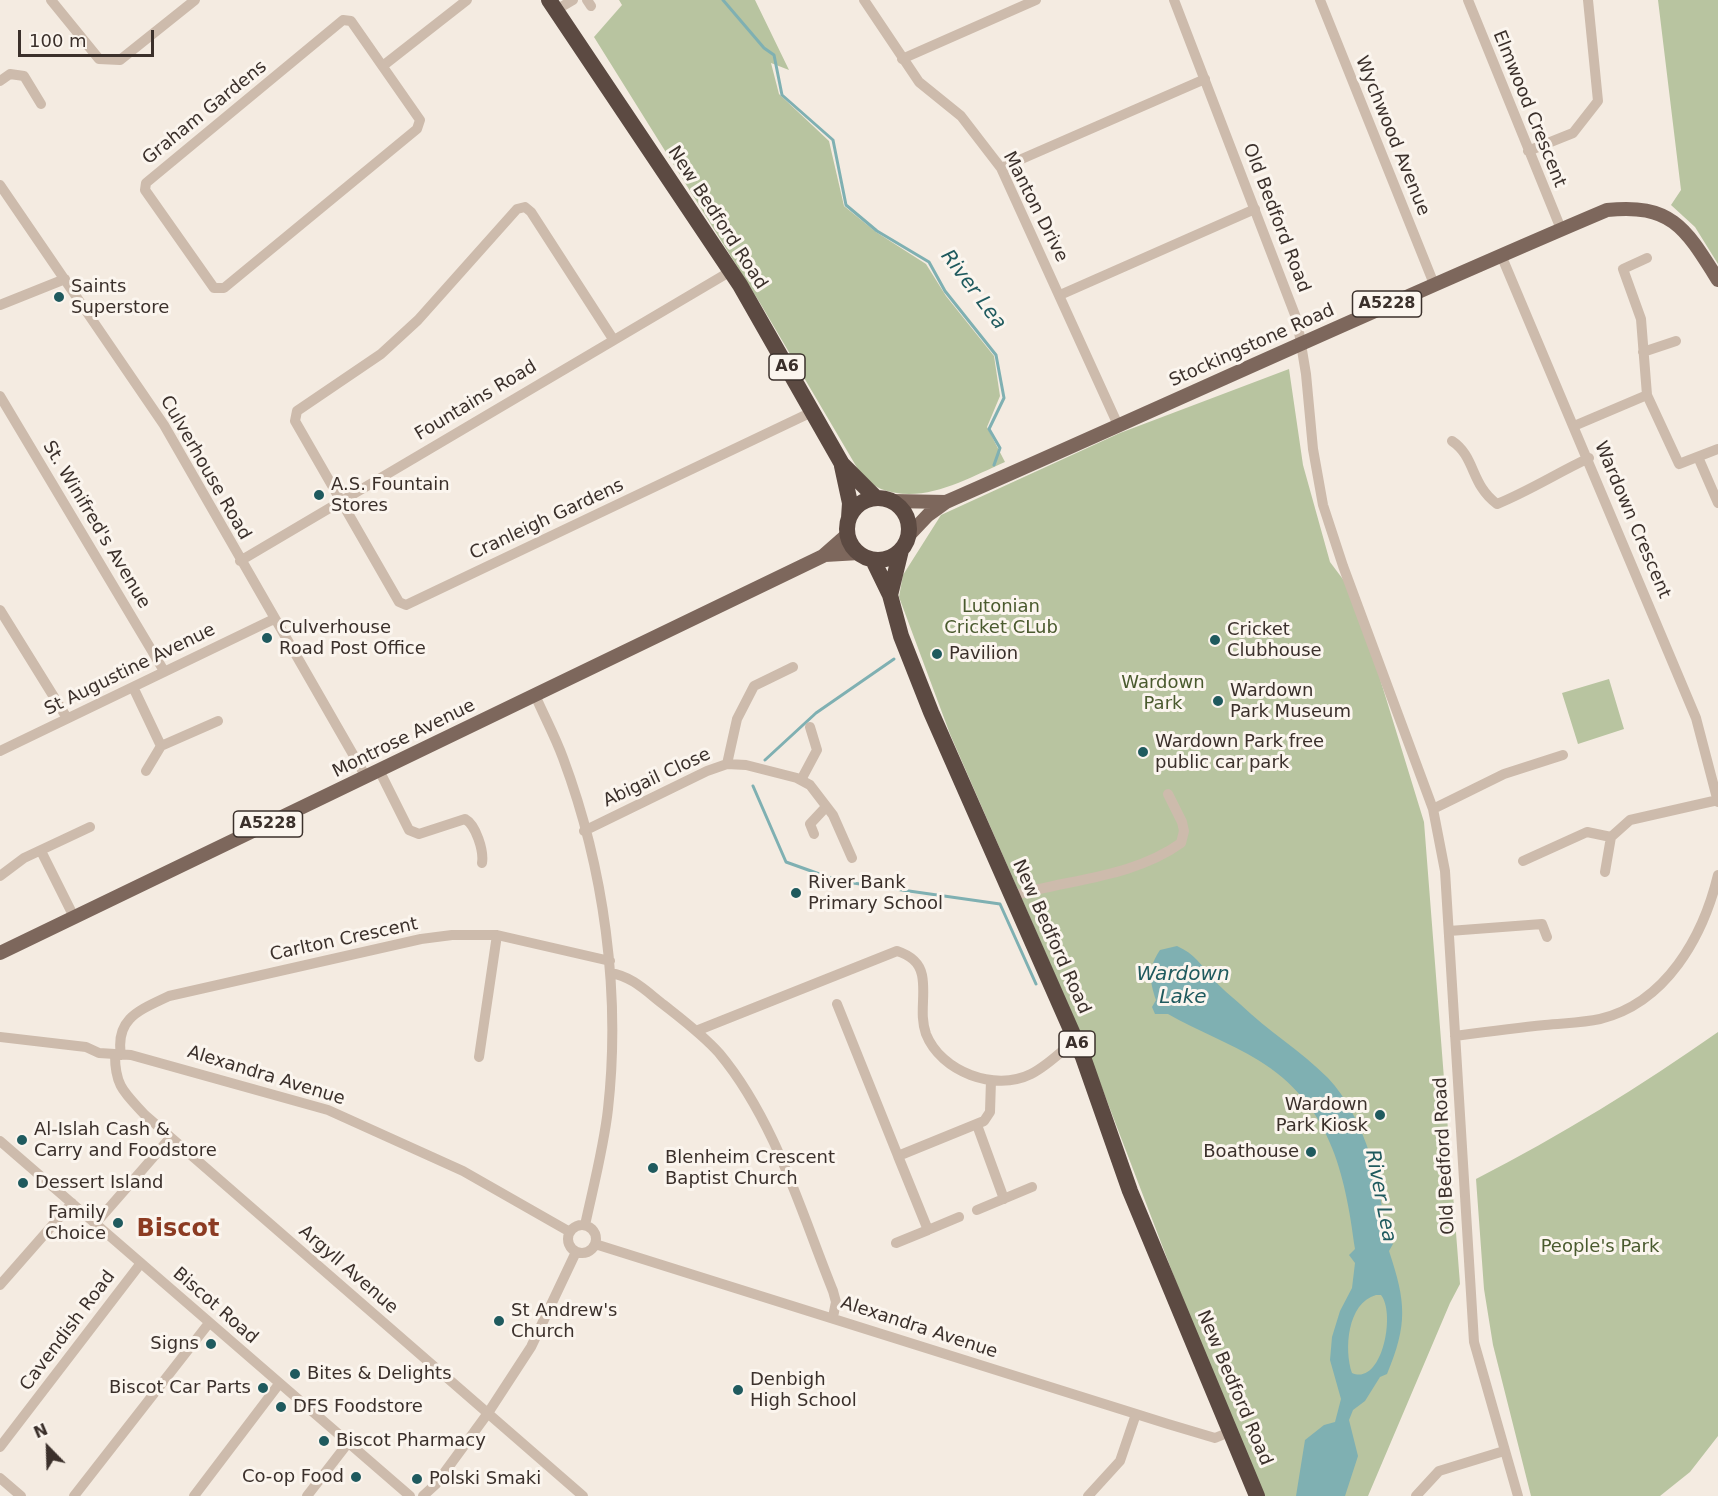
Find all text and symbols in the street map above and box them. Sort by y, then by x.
scale bar [21,18,158,56]
street label: Elmwood Crescent [1488,27,1570,191]
text: 100 m [29,30,87,51]
street label: Wychwood Avenue [1350,53,1434,219]
street label: Graham Gardens [139,56,271,170]
street label: Old Bedford Road [1238,140,1314,296]
street label: New Bedford Road [663,142,771,294]
street label: Manton Drive [998,148,1072,266]
water label: River Lea [935,245,1011,335]
place label: Saints Superstore [71,276,169,318]
marker: Saints Superstore [52,290,66,304]
road number: A5228 [1352,291,1422,317]
street label: Stockingstone Road [1166,300,1338,392]
road number: A6 [769,354,805,380]
street label: Fountains Road [411,356,541,446]
street label: Culverhouse Road [155,392,255,544]
street label: St. Winifred's Avenue [37,437,155,613]
street label: Wardown Crescent [1589,438,1675,602]
place label: A.S. Fountain Stores [331,474,450,516]
street label: Cranleigh Gardens [467,475,627,565]
marker: A.S. Fountain Stores [312,488,326,502]
park label: Lutonian Cricket CLub [944,596,1058,638]
place label: Culverhouse Road Post Office [279,617,426,660]
street label: St Augustine Avenue [41,619,219,721]
place label: Cricket Clubhouse [1227,619,1322,662]
marker: Culverhouse Road Post Office [260,631,274,645]
marker: Cricket Clubhouse [1208,633,1222,647]
place label: Pavilion [949,643,1018,665]
marker: Pavilion [930,647,944,661]
park label: Wardown Park [1121,672,1205,714]
place label: Wardown Park Museum [1230,680,1351,722]
marker: Wardown Park Museum [1211,694,1225,708]
street label: Montrose Avenue [329,695,479,783]
place label: Wardown Park free public car park [1155,731,1324,774]
street label: Abigail Close [600,744,714,812]
marker: Wardown Park free public car park [1136,745,1150,759]
road number: A5228 [234,811,302,837]
street label: New Bedford Road [1007,857,1095,1017]
place label: River Bank Primary School [808,872,943,914]
marker: River Bank Primary School [789,886,803,900]
street label: Carlton Crescent [268,914,420,966]
water label: Wardown Lake [1136,963,1230,1010]
road number: A6 [1059,1031,1095,1057]
street label: Alexandra Avenue [185,1042,347,1110]
street label: Old Bedford Road [1430,1077,1460,1235]
place label: Wardown Park Kiosk [1276,1094,1368,1136]
marker: Wardown Park Kiosk [1373,1108,1387,1122]
place label: Al-Islah Cash & Carry and Foodstore [34,1119,217,1162]
marker: Al-Islah Cash & Carry and Foodstore [15,1133,29,1147]
place label: Boathouse [1203,1141,1299,1163]
marker: Boathouse [1304,1145,1318,1159]
place label: Blenheim Crescent Baptist Church [665,1147,835,1190]
water label: River Lea [1359,1148,1401,1244]
marker: Blenheim Crescent Baptist Church [646,1161,660,1175]
place label: Dessert Island [35,1172,163,1194]
marker: Dessert Island [16,1176,30,1190]
place label: Family Choice [45,1202,106,1244]
marker: Family Choice [111,1216,125,1230]
district label: Biscot [137,1216,219,1244]
street label: Argyll Avenue [294,1221,402,1319]
park label: People's Park [1541,1236,1659,1258]
street label: Biscot Road [168,1263,262,1349]
street label: Cavendish Road [16,1267,120,1395]
street label: Alexandra Avenue [838,1292,1000,1364]
place label: St Andrew's Church [511,1300,617,1342]
street label: New Bedford Road [1192,1307,1276,1469]
marker: St Andrew's Church [492,1314,506,1328]
place label: Signs [150,1333,199,1355]
marker: Signs [204,1337,218,1351]
place label: Bites & Delights [307,1363,452,1385]
marker: Bites & Delights [288,1367,302,1381]
place label: Denbigh High School [750,1369,857,1412]
place label: Biscot Car Parts [109,1377,251,1399]
marker: Biscot Car Parts [256,1381,270,1395]
marker: Denbigh High School [731,1383,745,1397]
place label: DFS Foodstore [293,1396,423,1418]
marker: DFS Foodstore [274,1400,288,1414]
north arrow [18,1418,78,1478]
text: N [31,1420,51,1442]
place label: Biscot Pharmacy [336,1430,486,1452]
marker: Biscot Pharmacy [317,1434,331,1448]
place label: Co-op Food [242,1466,344,1488]
place label: Polski Smaki [429,1468,541,1490]
marker: Co-op Food [349,1470,363,1484]
marker: Polski Smaki [410,1472,424,1486]

